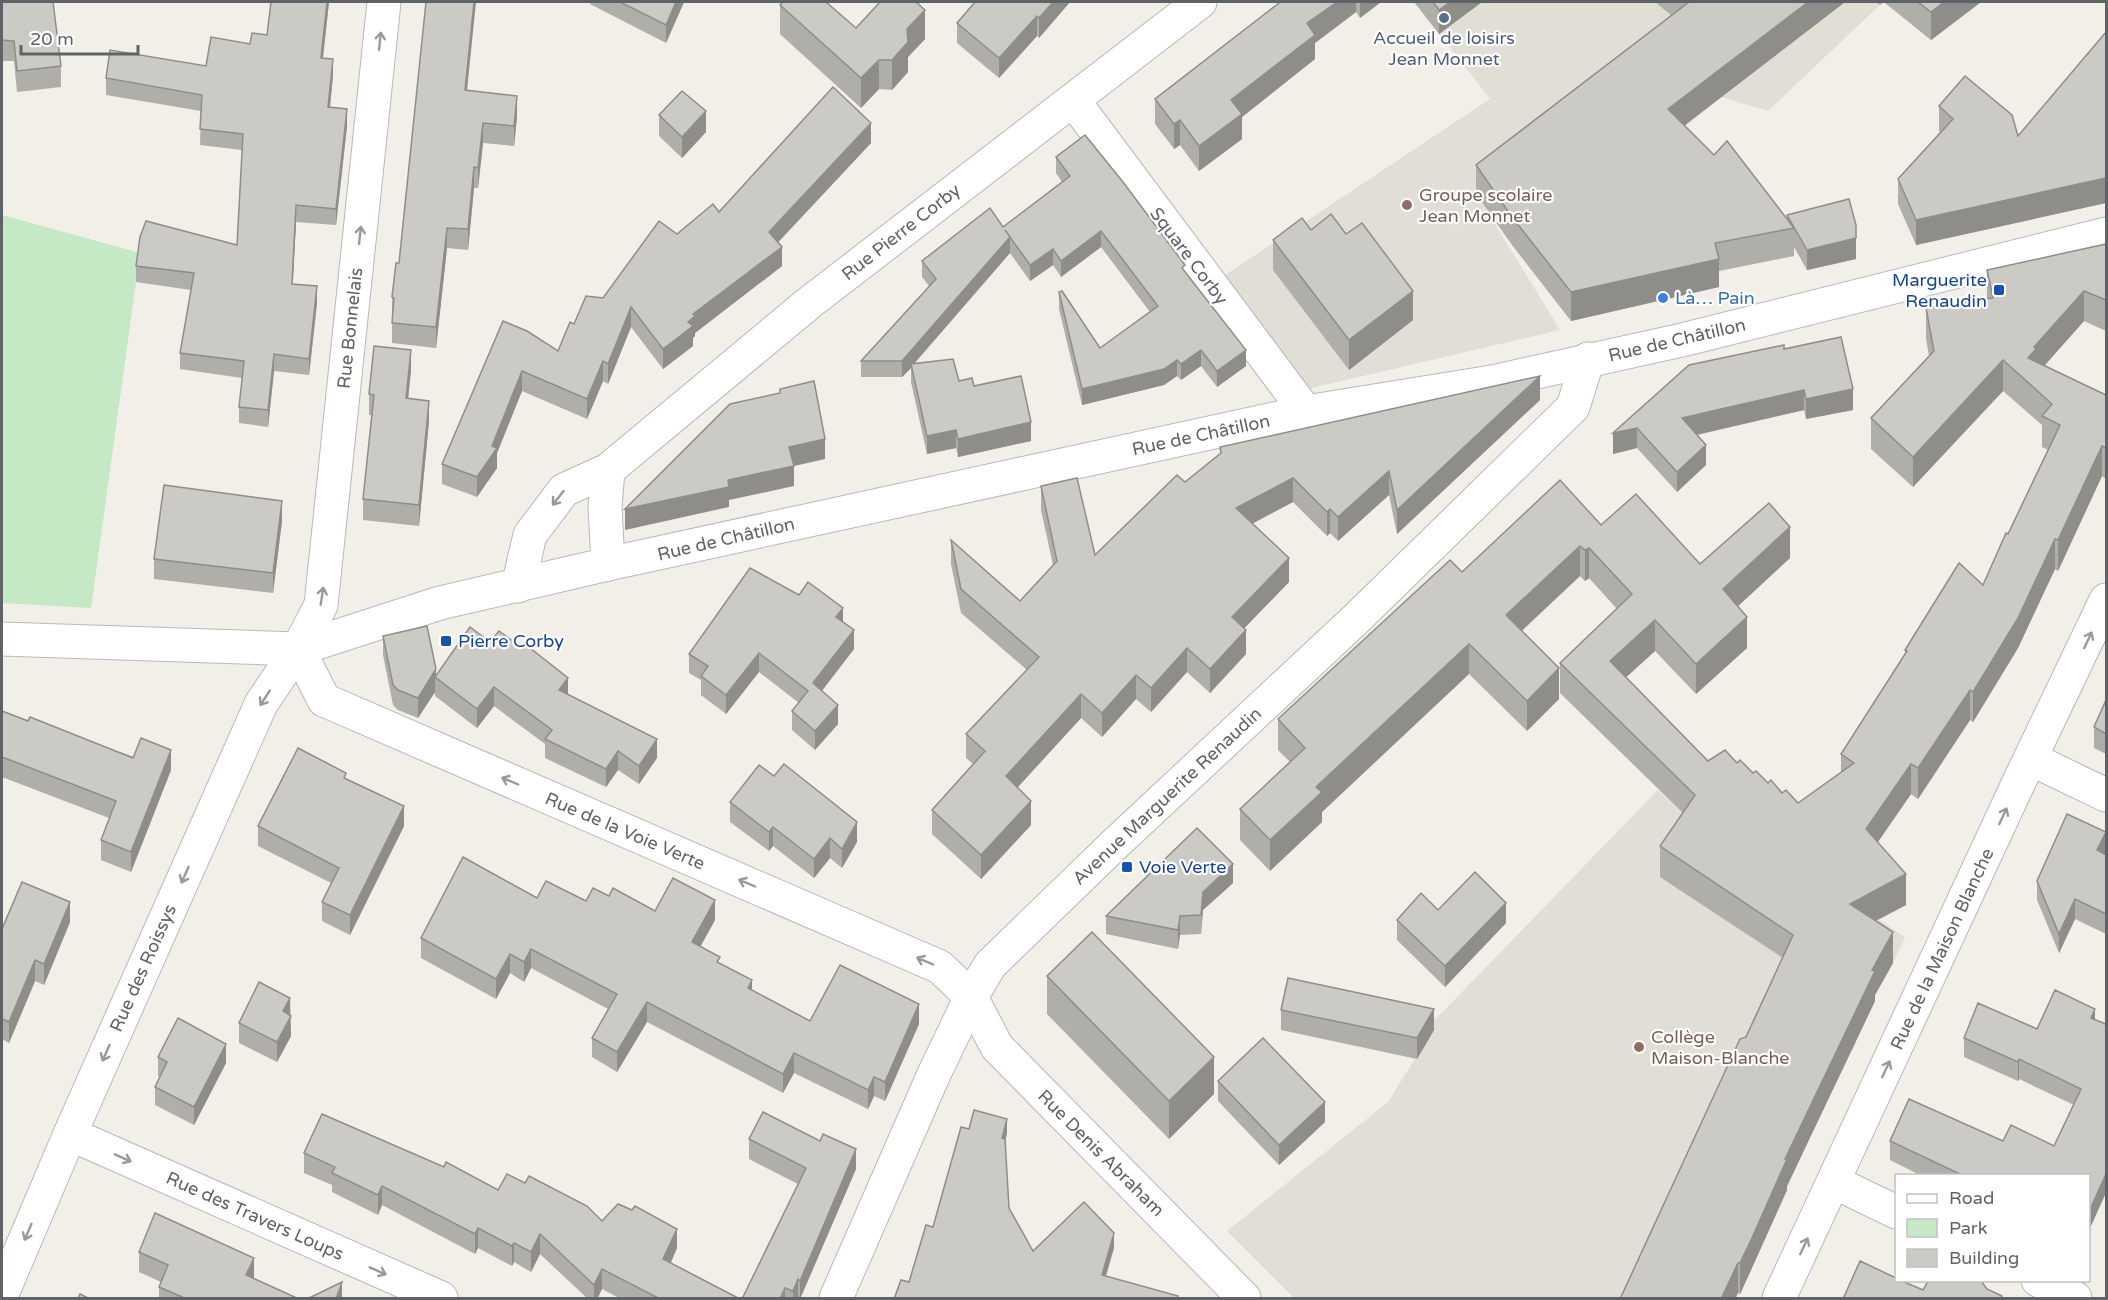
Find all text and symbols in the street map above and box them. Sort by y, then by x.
marker: Accueil de loisirs Jean Monnet [1437,11,1451,25]
scale bar [21,18,138,56]
place label: Accueil de loisirs Jean Monnet [1373,27,1515,70]
text: 20 m [30,28,74,50]
one-way arrow [374,32,385,52]
street label: Rue Pierre Corby [837,179,965,285]
place label: Groupe scolaire Jean Monnet [1419,184,1552,227]
marker: Groupe scolaire Jean Monnet [1400,198,1414,212]
street label: Square Corby [1145,203,1233,309]
one-way arrow [354,226,365,246]
street label: Rue Bonnelais [333,266,367,390]
place label: Marguerite Renaudin [1892,269,1987,312]
marker: Marguerite Renaudin [1992,283,2006,297]
place label: Là… Pain [1675,287,1755,309]
marker: Là… Pain [1656,291,1670,305]
street label: Rue de Châtillon [1606,313,1748,367]
street label: Rue de Châtillon [1130,410,1272,460]
one-way arrow [552,490,565,506]
street label: Rue de Châtillon [655,512,797,566]
one-way arrow [316,587,327,607]
place label: Pierre Corby [458,630,564,652]
one-way arrow [2082,631,2094,649]
marker: Pierre Corby [439,634,453,648]
one-way arrow [259,689,271,706]
street label: Avenue Marguerite Renaudin [1068,703,1266,889]
one-way arrow [501,774,519,785]
street label: Rue de la Voie Verte [542,787,708,875]
one-way arrow [1998,807,2010,825]
street label: Rue de la Maison Blanche [1886,845,1998,1053]
place label: Voie Verte [1139,856,1226,878]
marker: Voie Verte [1120,860,1134,874]
one-way arrow [178,866,190,884]
one-way arrow [738,877,756,889]
street label: Rue des Roissys [105,901,181,1035]
one-way arrow [917,955,935,966]
place label: Collège Maison-Blanche [1651,1026,1790,1069]
marker: Collège Maison-Blanche [1632,1040,1646,1054]
one-way arrow [99,1044,111,1062]
one-way arrow [1881,1060,1893,1078]
street label: Rue Denis Abraham [1033,1085,1169,1221]
one-way arrow [114,1152,132,1164]
street label: Rue des Travers Loups [163,1167,347,1265]
legend [1895,1174,2090,1282]
text: Road [1949,1187,1994,1209]
text: Park [1949,1217,1988,1239]
one-way arrow [22,1223,33,1241]
one-way arrow [1798,1237,1810,1255]
text: Building [1949,1247,2019,1269]
one-way arrow [369,1266,387,1277]

